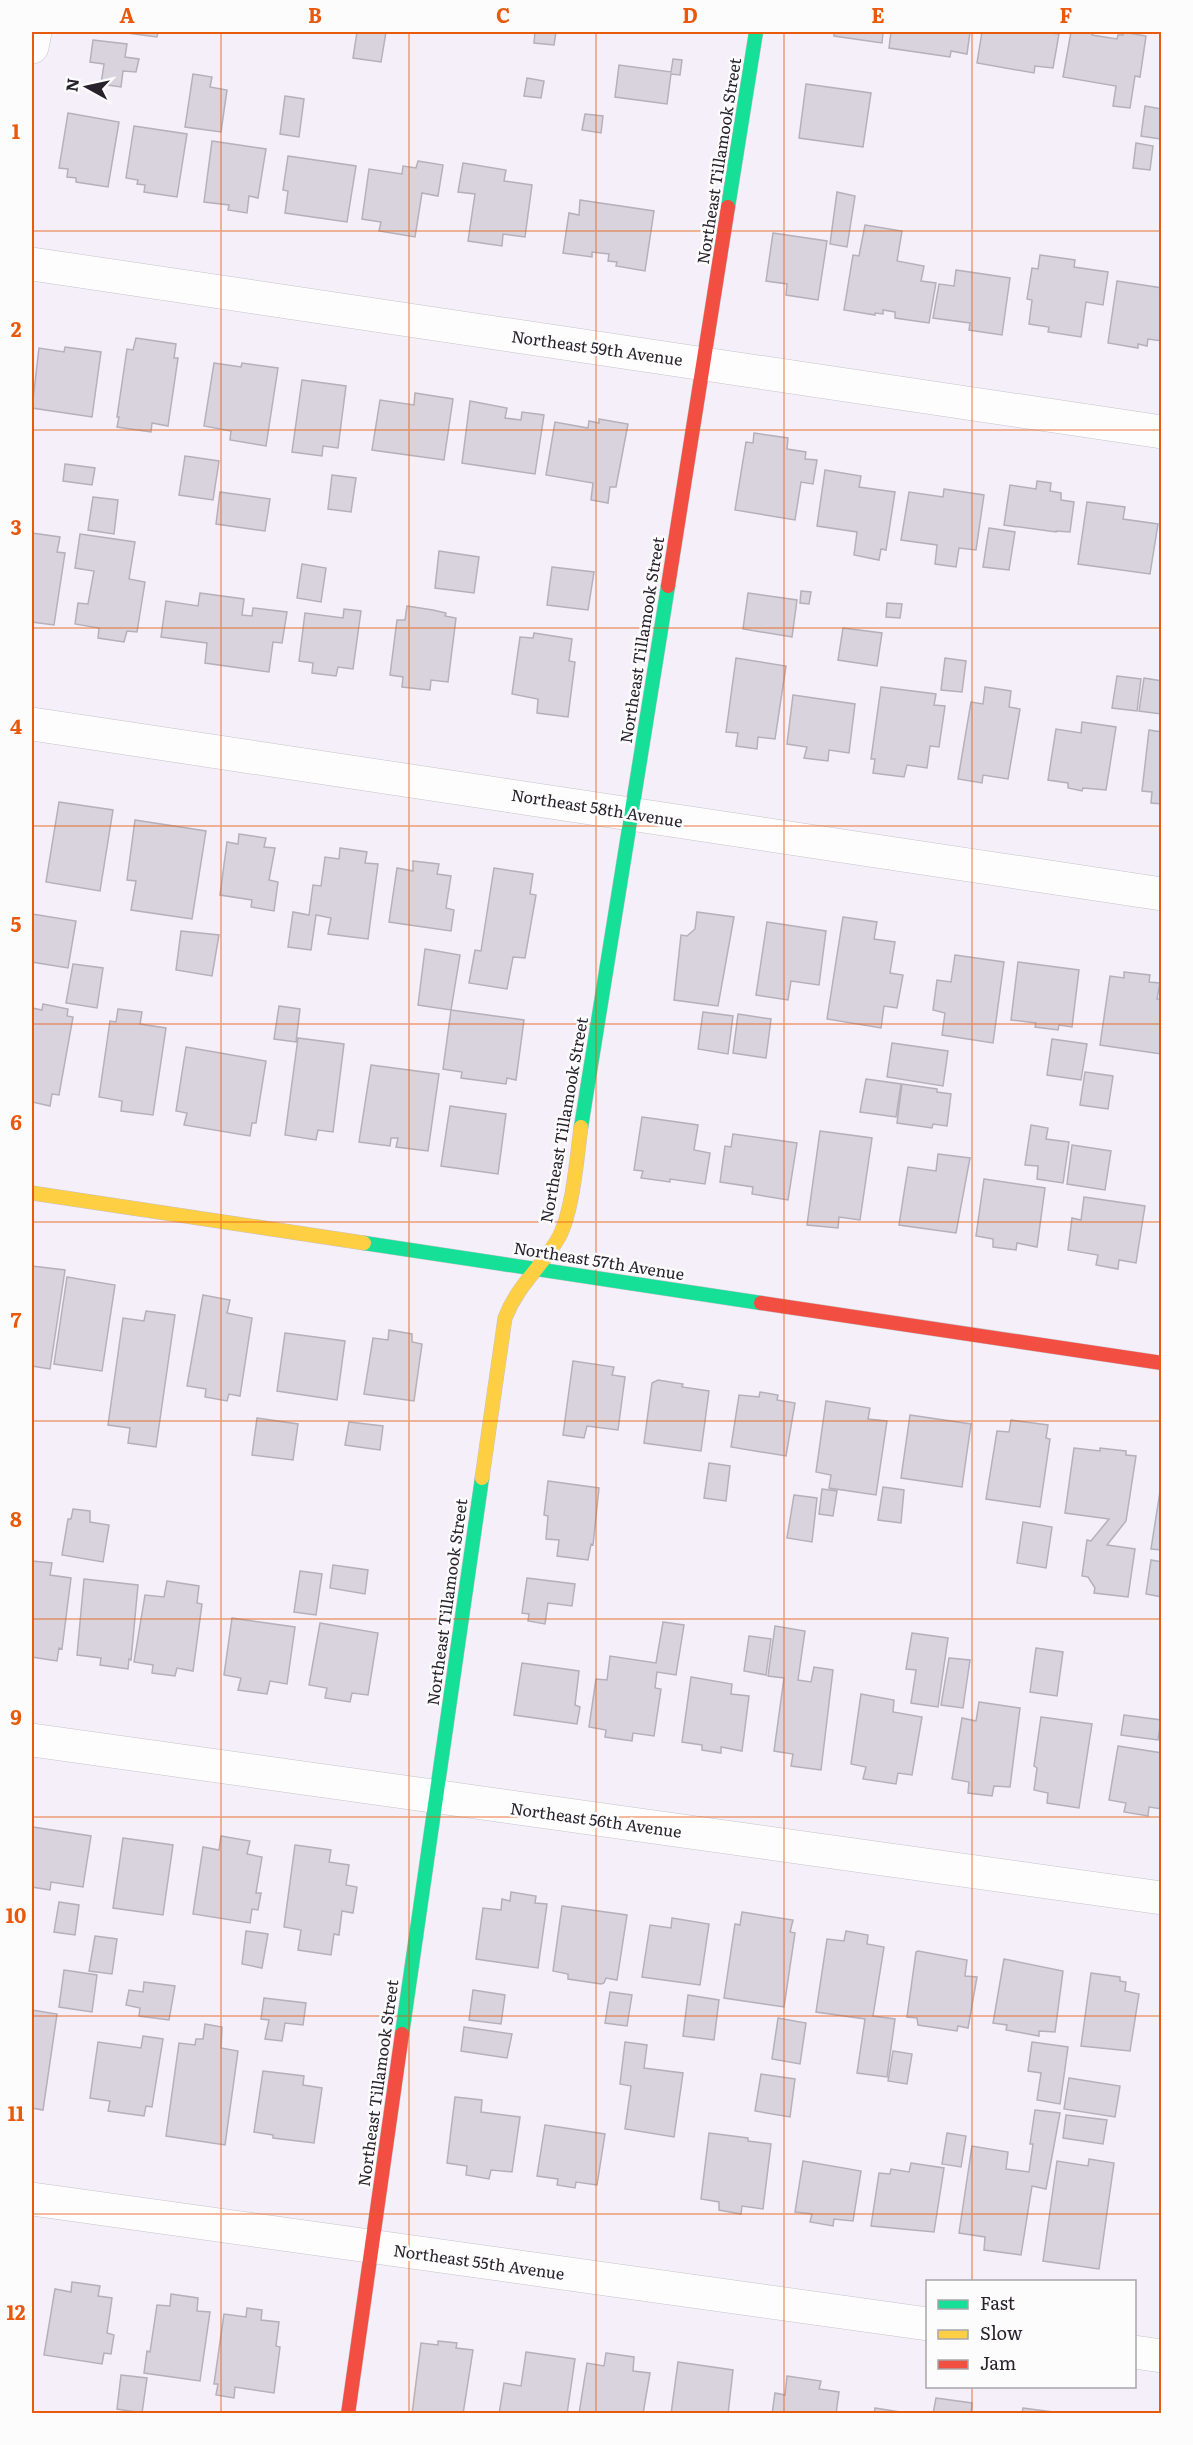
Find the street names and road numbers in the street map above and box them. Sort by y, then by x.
street label: Northeast Tillamook Street [690,55,746,266]
street label: Northeast 59th Avenue [510,323,684,371]
street label: Northeast Tillamook Street [613,534,669,745]
street label: Northeast 58th Avenue [510,782,685,832]
street label: Northeast Tillamook Street [533,1014,593,1225]
street label: Northeast 57th Avenue [512,1235,686,1285]
street label: Northeast Tillamook Street [420,1496,472,1707]
street label: Northeast 56th Avenue [509,1795,683,1843]
street label: Northeast Tillamook Street [351,1977,403,2188]
street label: Northeast 55th Avenue [392,2237,566,2285]

